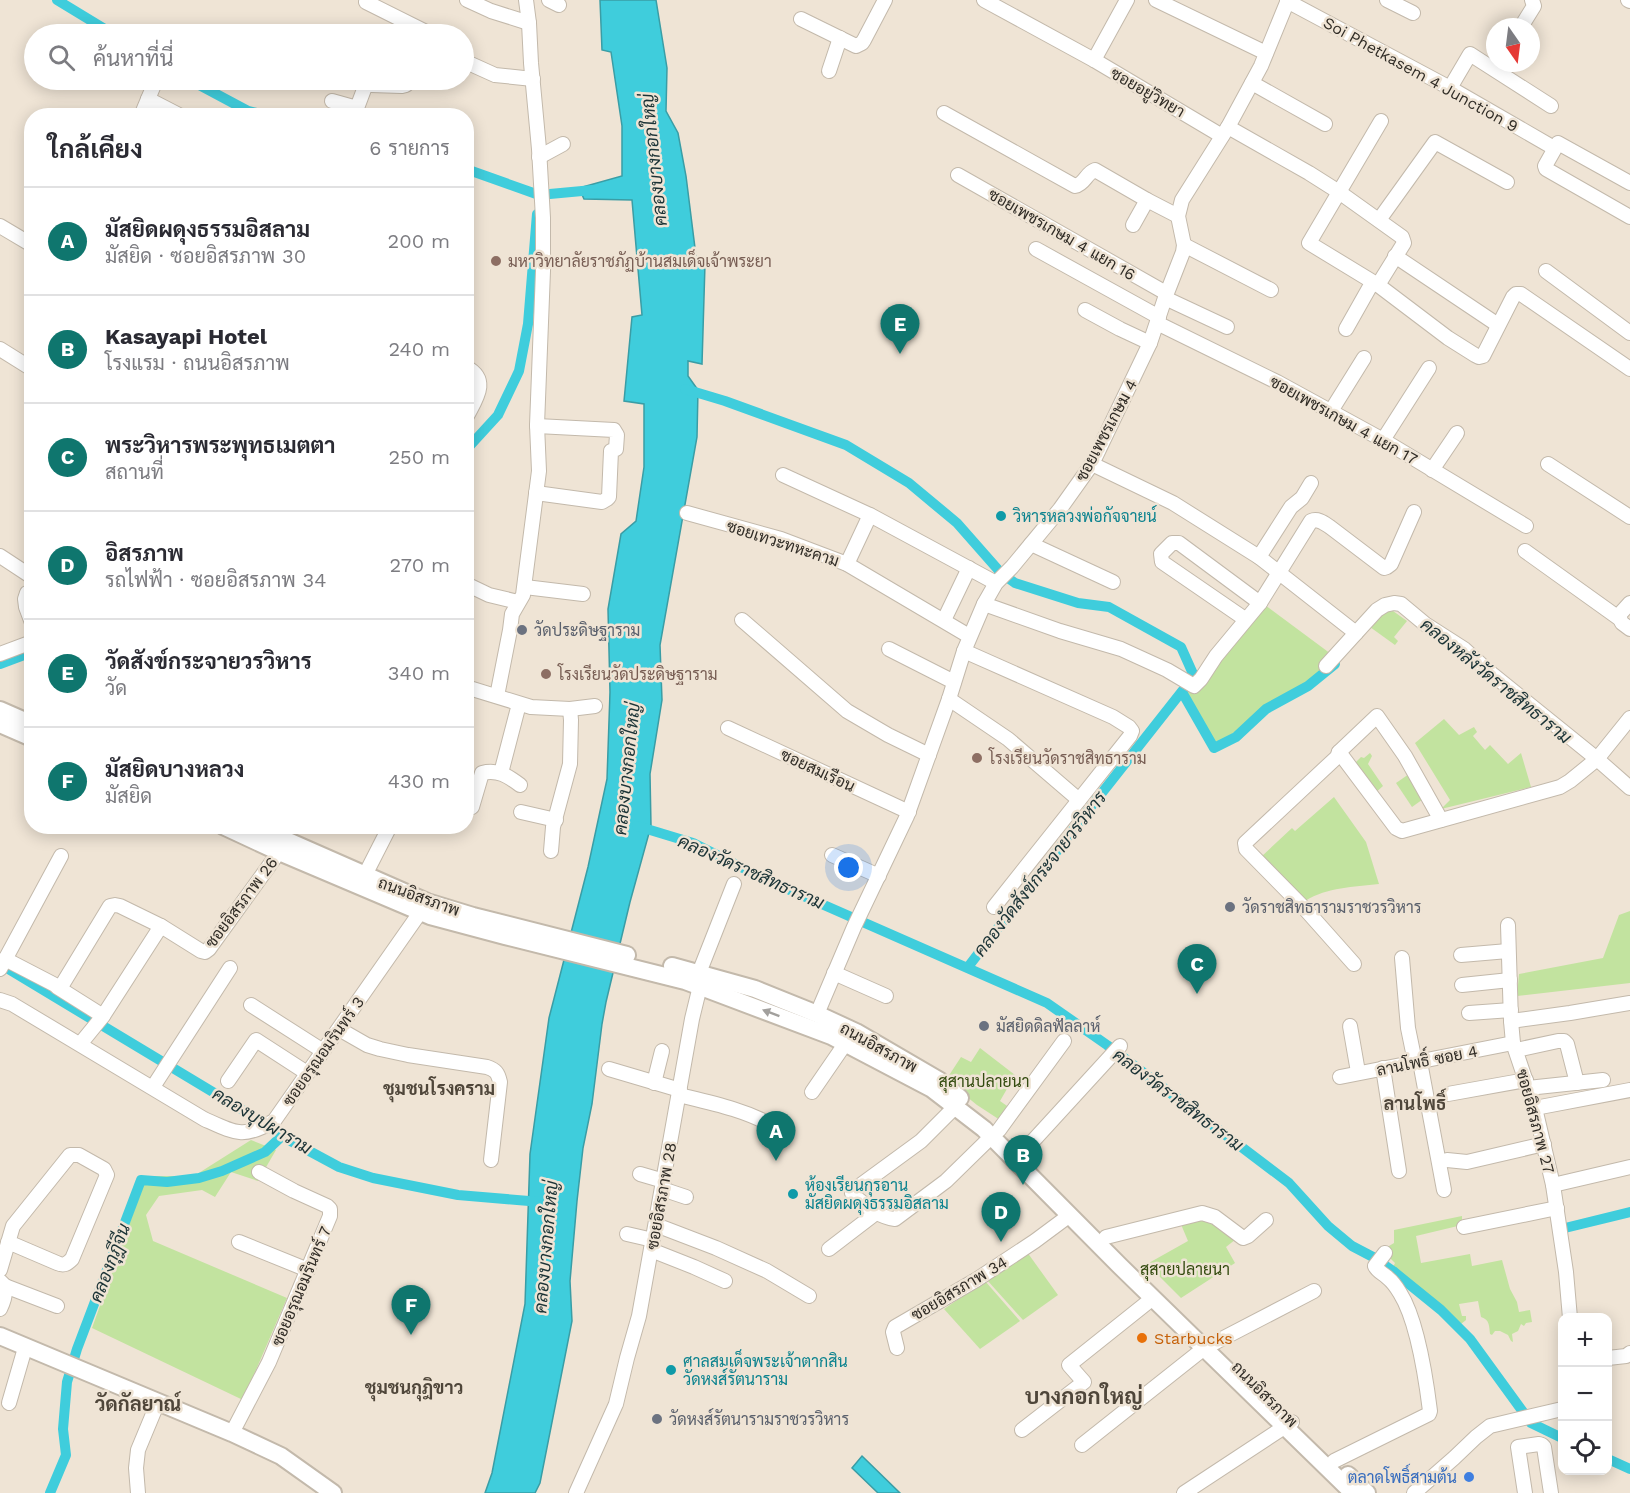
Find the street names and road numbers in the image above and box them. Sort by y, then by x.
street label: Soi Phetkasem 4 Junction 9 [1320,13,1521,136]
street label: ซอยอยู่วิทยา [1106,63,1189,123]
street label: ซอยเพชรเกษม 4 แยก 16 [985,185,1139,284]
street label: ซอยเพชรเกษม 4 แยก 17 [1267,372,1421,469]
street label: ซอยเพชรเกษม 4 [1072,376,1141,484]
street label: ซอยเทวะทหะคาม [724,516,841,571]
street label: ซอยสมเรือน [778,744,858,796]
street label: ซอยอิสรภาพ 26 [201,853,282,951]
street label: ถนนอิสรภาพ [376,873,462,920]
street label: ซอยอรุณอมรินทร์ 3 [276,991,370,1111]
street label: ถนนอิสรภาพ [837,1018,921,1076]
street label: ลานโพธิ์ ซอย 4 [1374,1036,1479,1080]
street label: ซอยอิสรภาพ 27 [1512,1067,1559,1175]
street label: ซอยอิสรภาพ 28 [643,1141,680,1251]
street label: ซอยอรุณอมรินทร์ 7 [265,1222,337,1350]
street label: ซอยอิสรภาพ 34 [908,1252,1011,1325]
street label: ถนนอิสรภาพ [1228,1358,1301,1431]

